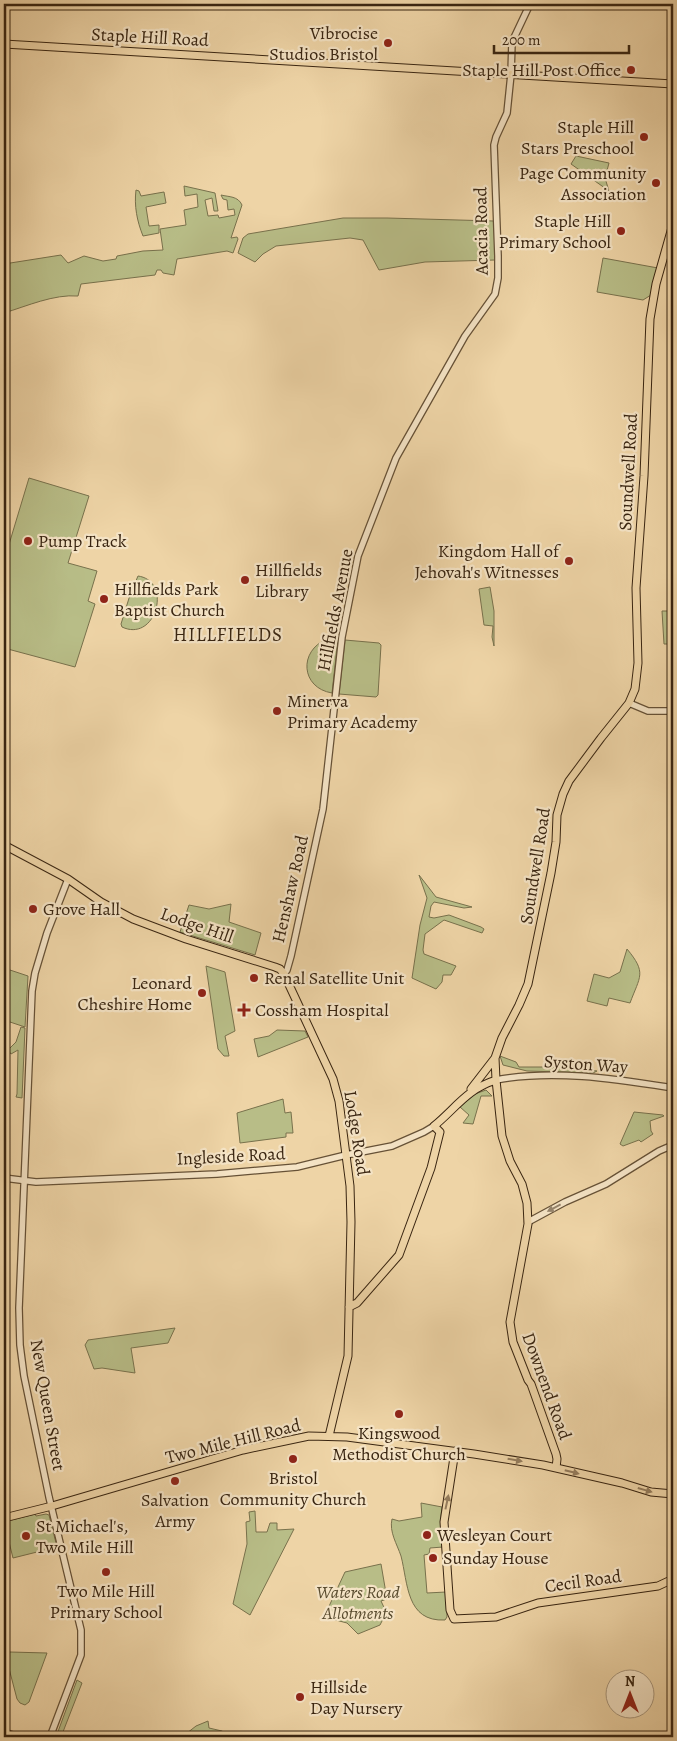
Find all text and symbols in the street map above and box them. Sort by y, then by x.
place label: Vibrocise Studios Bristol [269,21,379,66]
street label: Staple Hill Road [91,22,210,52]
scale bar [494,22,630,54]
text: 200 m [502,30,541,50]
marker: Vibrocise Studios Bristol [382,37,394,49]
place label: Staple Hill Post Office [462,58,621,82]
marker: Staple Hill Post Office [625,64,637,76]
place label: Staple Hill Stars Preschool [521,115,635,160]
marker: Staple Hill Stars Preschool [638,131,650,143]
place label: Page Community Association [519,161,647,206]
marker: Page Community Association [650,177,662,189]
street label: Acacia Road [468,186,494,276]
place label: Staple Hill Primary School [498,209,612,254]
marker: Staple Hill Primary School [615,225,627,237]
street label: Soundwell Road [613,412,643,531]
place label: Pump Track [38,529,127,553]
marker: Pump Track [22,535,34,547]
place label: Kingdom Hall of Jehovah's Witnesses [414,539,562,584]
street label: Hillfields Avenue [311,547,359,673]
marker: Kingdom Hall of Jehovah's Witnesses [563,555,575,567]
place label: Hillfields Library [255,558,322,603]
marker: Hillfields Library [239,574,251,586]
place label: Hillfields Park Baptist Church [114,577,225,622]
marker: Hillfields Park Baptist Church [98,593,110,605]
district label: HILLFIELDS [173,622,283,648]
place label: Minerva Primary Academy [287,689,418,734]
marker: Minerva Primary Academy [271,705,283,717]
street label: Soundwell Road [514,806,556,926]
street label: Henshaw Road [266,833,314,945]
place label: Grove Hall [43,897,120,921]
street label: Lodge Hill [157,901,237,949]
marker: Grove Hall [27,903,39,915]
place label: Renal Satellite Unit [264,966,405,990]
place label: Leonard Cheshire Home [78,971,192,1016]
marker: Renal Satellite Unit [248,972,260,984]
marker: Leonard Cheshire Home [196,987,208,999]
place label: Cossham Hospital [255,998,389,1022]
marker: Cossham Hospital [237,1003,251,1017]
street label: Syston Way [543,1049,630,1079]
street label: Lodge Road [338,1089,376,1178]
street label: Ingleside Road [176,1141,286,1171]
one-way arrow [547,1204,561,1212]
street label: Downend Road [516,1329,578,1443]
street label: New Queen Street [25,1337,71,1473]
marker: Kingswood Methodist Church [393,1408,405,1420]
street label: Two Mile Hill Road [163,1413,303,1469]
place label: Kingswood Methodist Church [332,1421,466,1466]
marker: Bristol Community Church [287,1453,299,1465]
one-way arrow [507,1457,523,1465]
place label: Bristol Community Church [220,1466,367,1511]
one-way arrow [564,1468,579,1476]
marker: Salvation Army [169,1475,181,1487]
one-way arrow [637,1486,653,1494]
place label: Salvation Army [141,1488,209,1533]
one-way arrow [443,1494,451,1509]
place label: St Michael's, Two Mile Hill [36,1514,134,1559]
place label: Wesleyan Court [436,1523,552,1547]
marker: Wesleyan Court [421,1529,433,1541]
marker: St Michael's, Two Mile Hill [20,1530,32,1542]
place label: Sunday House [443,1546,549,1570]
marker: Sunday House [427,1552,439,1564]
street label: Cecil Road [543,1564,623,1598]
marker: Two Mile Hill Primary School [100,1566,112,1578]
place label: Two Mile Hill Primary School [50,1579,163,1624]
park label: Waters Road Allotments [316,1580,401,1625]
north arrow [604,1668,654,1718]
text: N [625,1672,635,1691]
place label: Hillside Day Nursery [310,1675,403,1720]
marker: Hillside Day Nursery [294,1691,306,1703]

